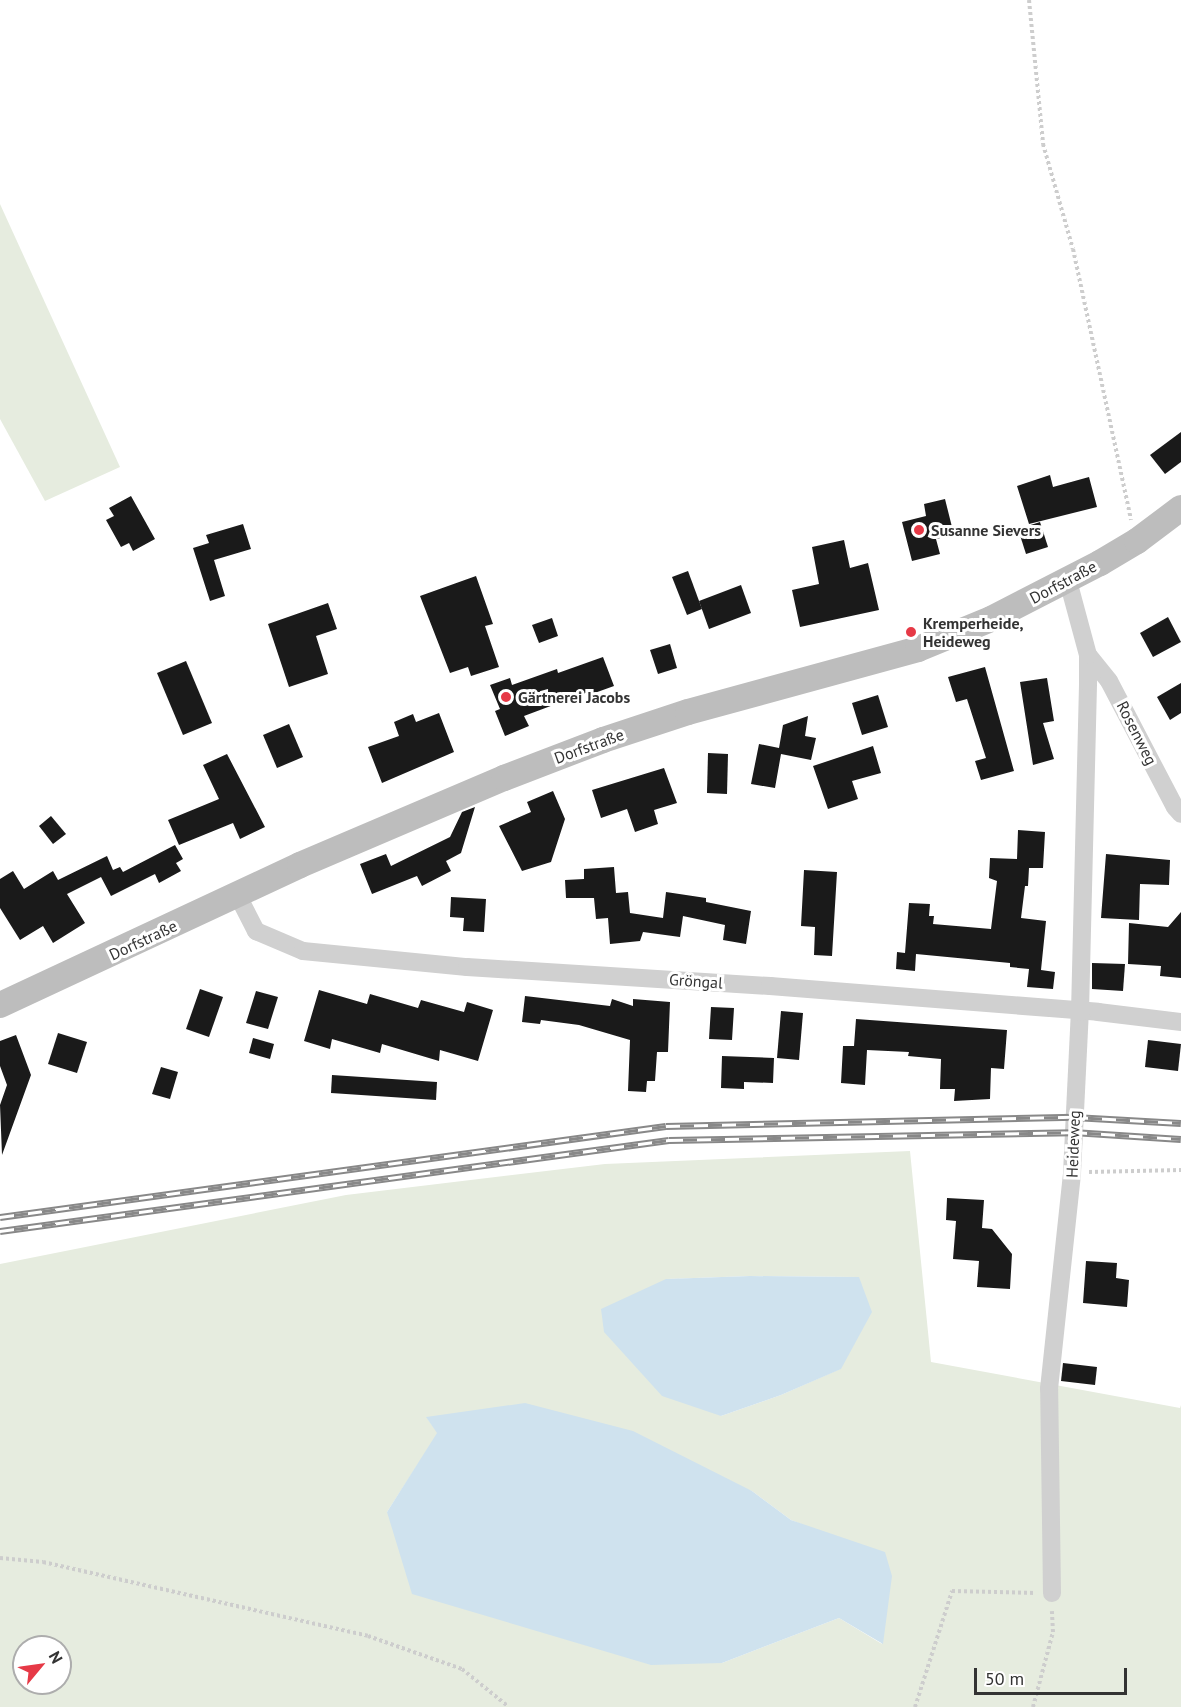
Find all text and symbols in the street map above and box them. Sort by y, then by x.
place label: Susanne Sievers [931,520,1041,540]
marker: Susanne Sievers [912,523,926,537]
street label: Dorfstraße [1026,556,1100,608]
place label: Kremperheide, Heideweg [923,613,1024,651]
marker: Kremperheide, Heideweg [904,625,918,639]
place label: Gärtnerei Jacobs [518,687,630,707]
marker: Gärtnerei Jacobs [499,690,513,704]
street label: Rosenweg [1113,698,1161,768]
street label: Dorfstraße [552,725,626,767]
street label: Dorfstraße [106,916,180,964]
street label: Gröngal [669,970,723,992]
street label: Heideweg [1062,1110,1084,1178]
north arrow [12,1635,72,1695]
text: N [45,1648,67,1667]
scale bar [977,1656,1130,1694]
text: 50 m [985,1667,1024,1690]

